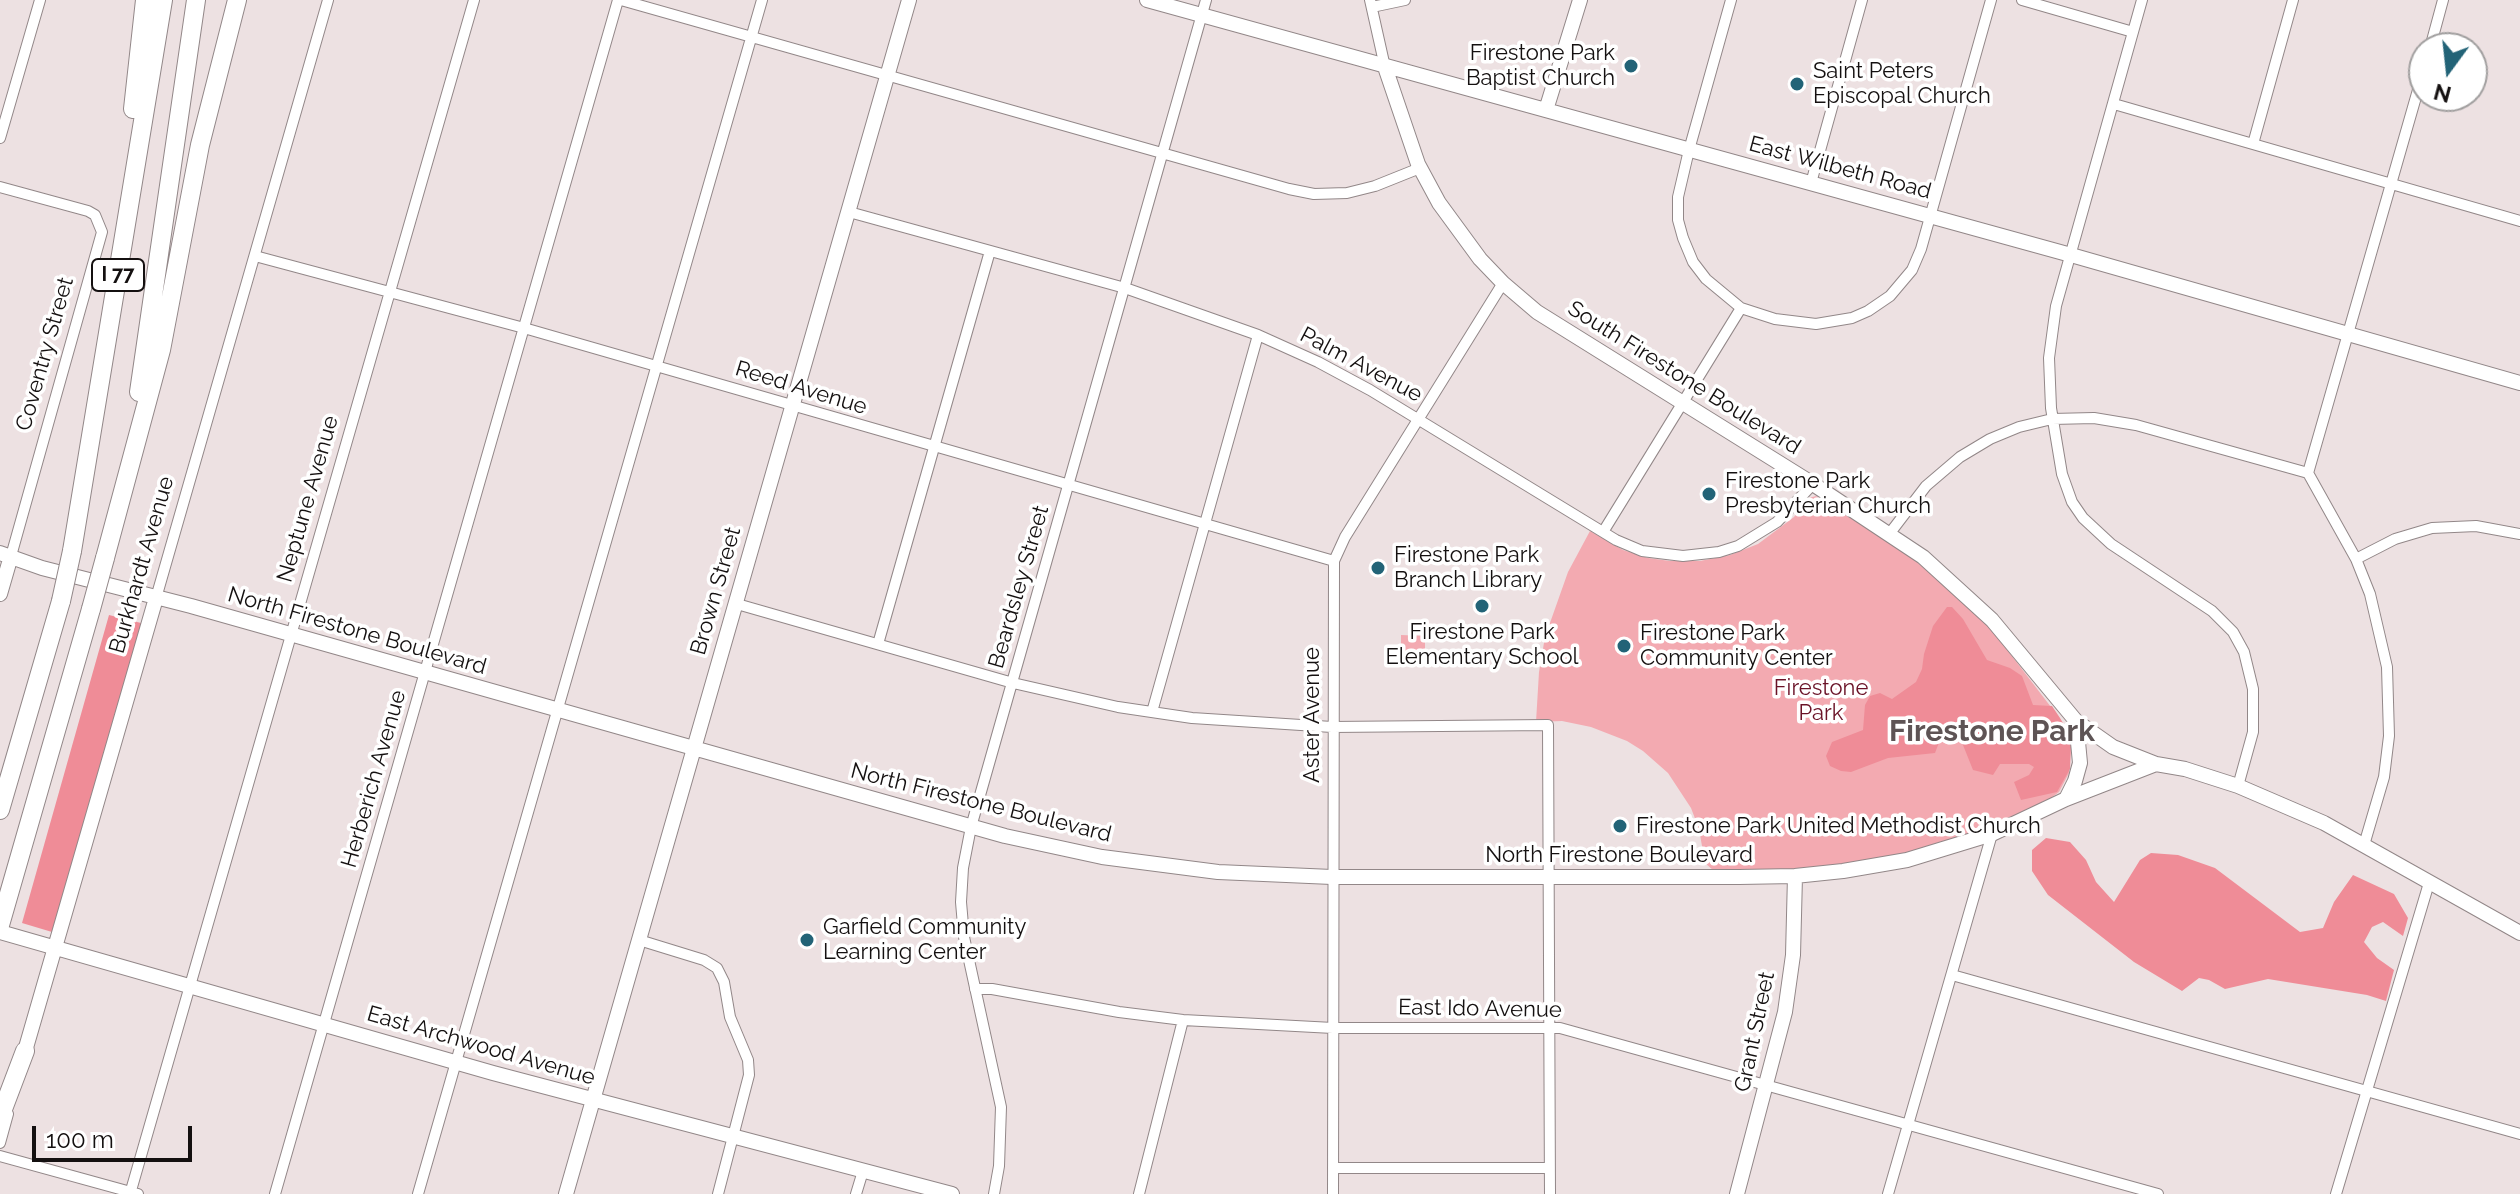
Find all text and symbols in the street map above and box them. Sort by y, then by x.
north arrow [2408,32,2488,112]
place label: Firestone Park Baptist Church [1466,40,1615,92]
marker: Firestone Park Baptist Church [1622,57,1640,75]
place label: Saint Peters Episcopal Church [1813,58,1991,110]
marker: Saint Peters Episcopal Church [1788,75,1806,93]
text: N [2431,79,2454,108]
street label: East Wilbeth Road [1746,131,1934,205]
road number: I 77 [92,259,144,291]
street label: Coventry Street [10,274,80,434]
street label: South Firestone Boulevard [1563,295,1805,461]
street label: Palm Avenue [1295,322,1427,408]
street label: Reed Avenue [732,355,870,421]
street label: Neptune Avenue [272,413,344,585]
place label: Firestone Park Presbyterian Church [1725,468,1931,520]
street label: Burkhardt Avenue [104,473,180,657]
marker: Firestone Park Presbyterian Church [1700,485,1718,503]
street label: Beardsley Street [983,502,1055,672]
street label: Brown Street [685,524,747,658]
place label: Firestone Park Branch Library [1394,542,1542,594]
marker: Firestone Park Branch Library [1369,559,1387,577]
street label: North Firestone Boulevard [225,581,489,681]
marker: Firestone Park Elementary School [1473,597,1491,615]
place label: Firestone Park Elementary School [1385,619,1579,670]
place label: Firestone Park Community Center [1640,620,1833,672]
marker: Firestone Park Community Center [1615,637,1633,655]
street label: Aster Avenue [1299,647,1325,783]
park label: Firestone Park [1774,675,1868,726]
street label: Herberich Avenue [336,687,412,871]
district label: Firestone Park [1889,714,2095,750]
street label: North Firestone Boulevard [848,758,1114,848]
place label: Firestone Park United Methodist Church [1636,813,2041,839]
marker: Firestone Park United Methodist Church [1611,817,1629,835]
street label: North Firestone Boulevard [1485,842,1753,868]
place label: Garfield Community Learning Center [823,914,1026,966]
marker: Garfield Community Learning Center [798,931,816,949]
street label: Grant Street [1729,970,1781,1094]
street label: East Ido Avenue [1398,994,1562,1024]
street label: East Archwood Avenue [364,1001,598,1091]
scale bar [36,1110,196,1160]
text: 100 m [46,1125,114,1154]

